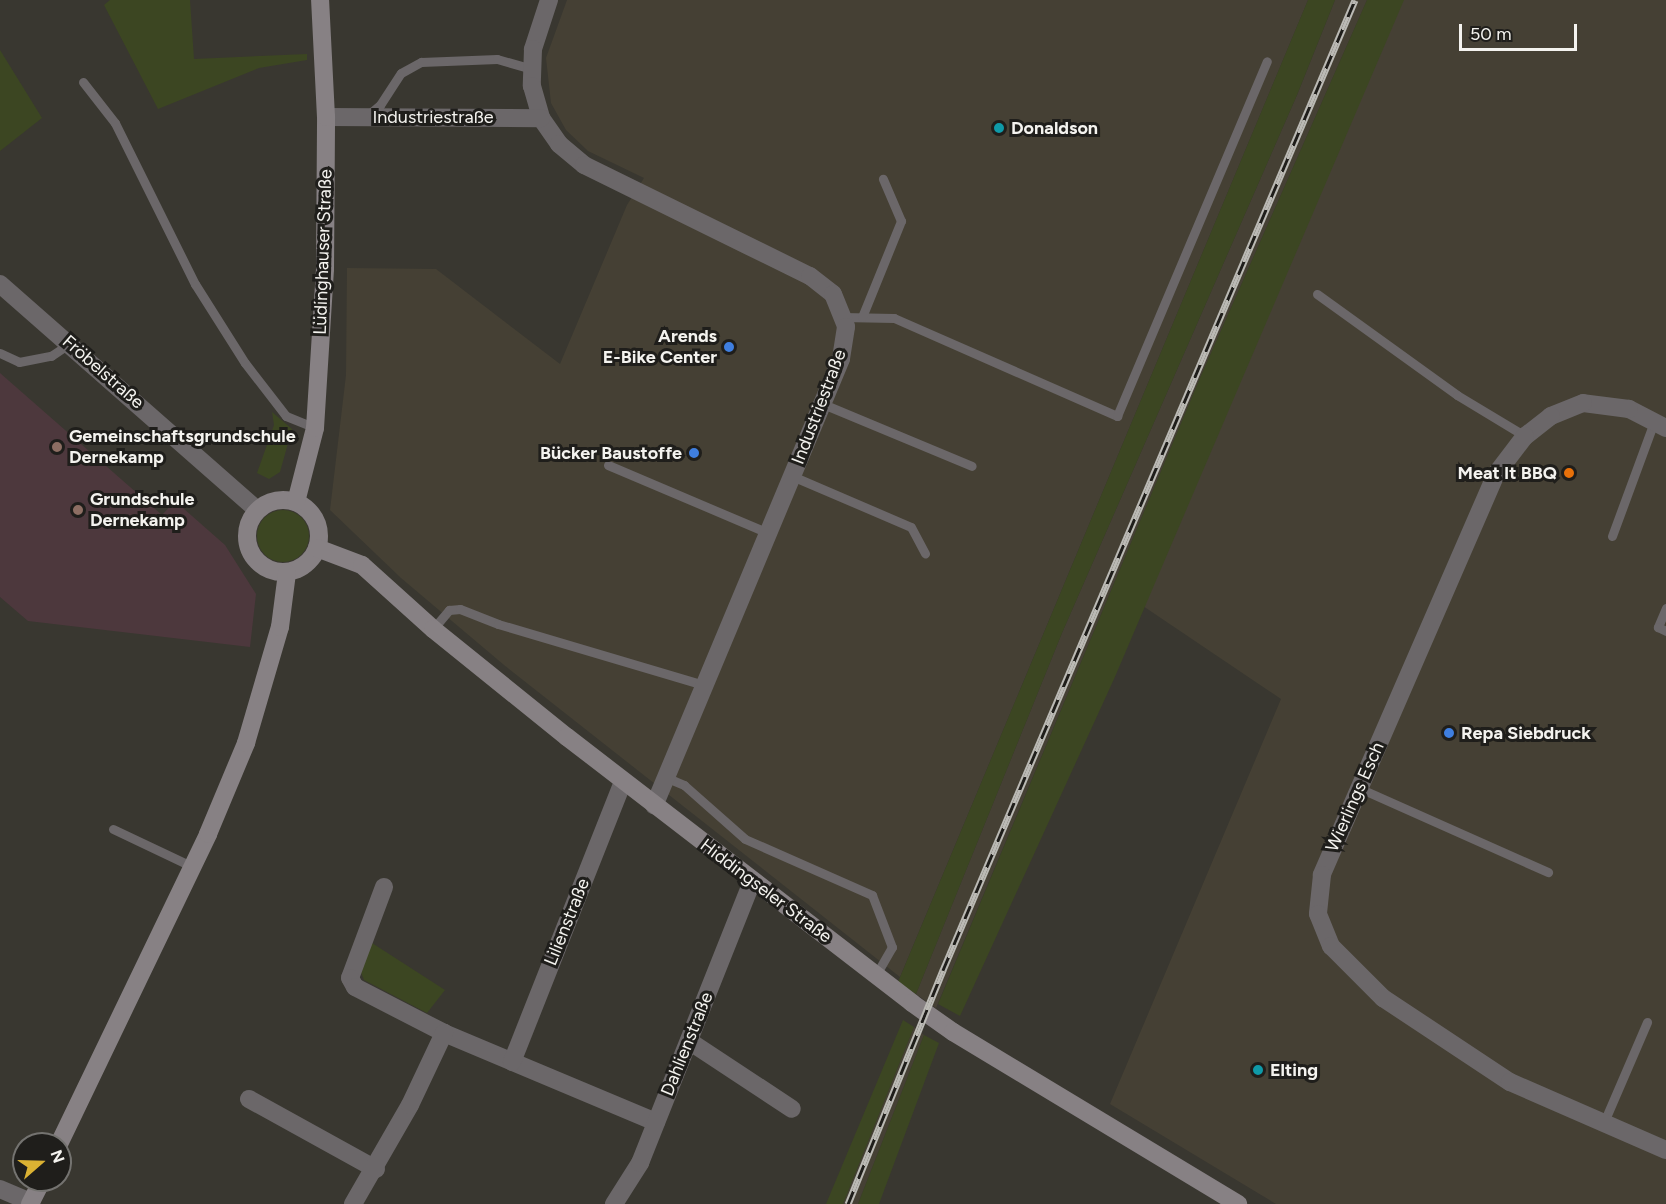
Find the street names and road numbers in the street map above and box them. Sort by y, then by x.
street label: Industriestraße [372,106,494,128]
street label: Lüdinghauser Straße [309,169,337,335]
street label: Fröbelstraße [58,331,148,413]
street label: Industriestraße [787,347,851,467]
street label: Wierlings Esch [1321,739,1389,855]
street label: Hiddingseler Straße [696,834,836,948]
street label: Lilienstraße [540,875,594,969]
street label: Dahlienstraße [656,989,718,1099]

